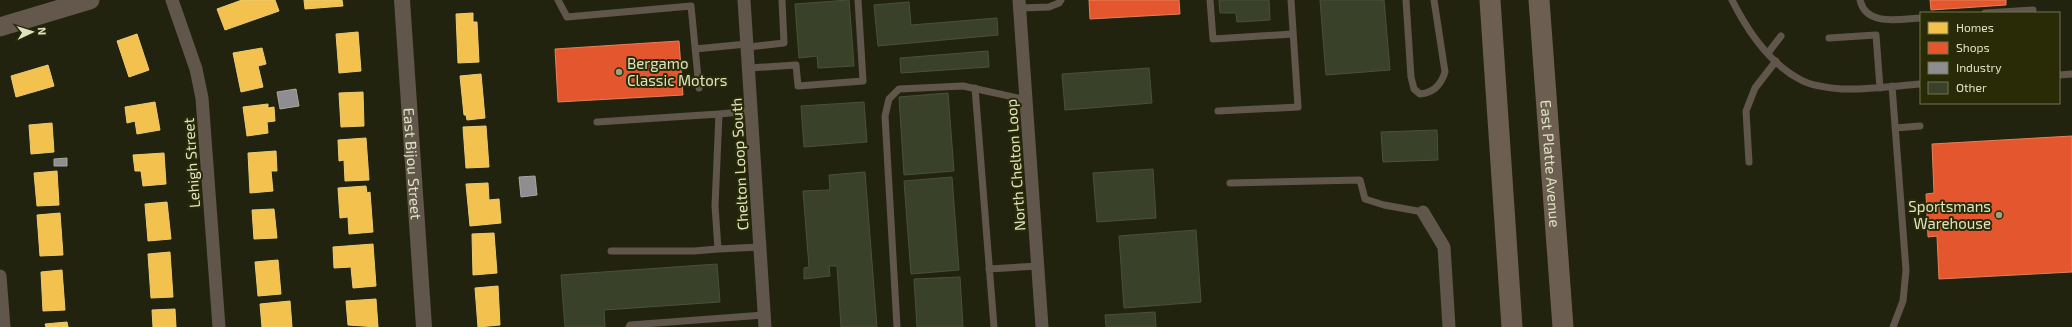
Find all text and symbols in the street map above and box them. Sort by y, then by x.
north arrow [12,12,52,52]
legend [1920,12,2060,104]
text: Homes [1956,20,1994,34]
text: N [36,27,49,36]
text: Shops [1956,40,1990,54]
place label: Bergamo Classic Motors [627,54,727,89]
text: Industry [1956,60,2002,74]
marker: Bergamo Classic Motors [614,67,624,77]
text: Other [1956,80,1987,94]
street label: Chelton Loop South [727,97,751,231]
street label: North Chelton Loop [1001,98,1029,232]
street label: East Platte Avenue [1537,99,1565,228]
street label: East Bijou Street [400,107,426,221]
street label: Lehigh Street [179,117,203,209]
place label: Sportsmans Warehouse [1908,197,1991,232]
marker: Sportsmans Warehouse [1994,210,2004,220]

